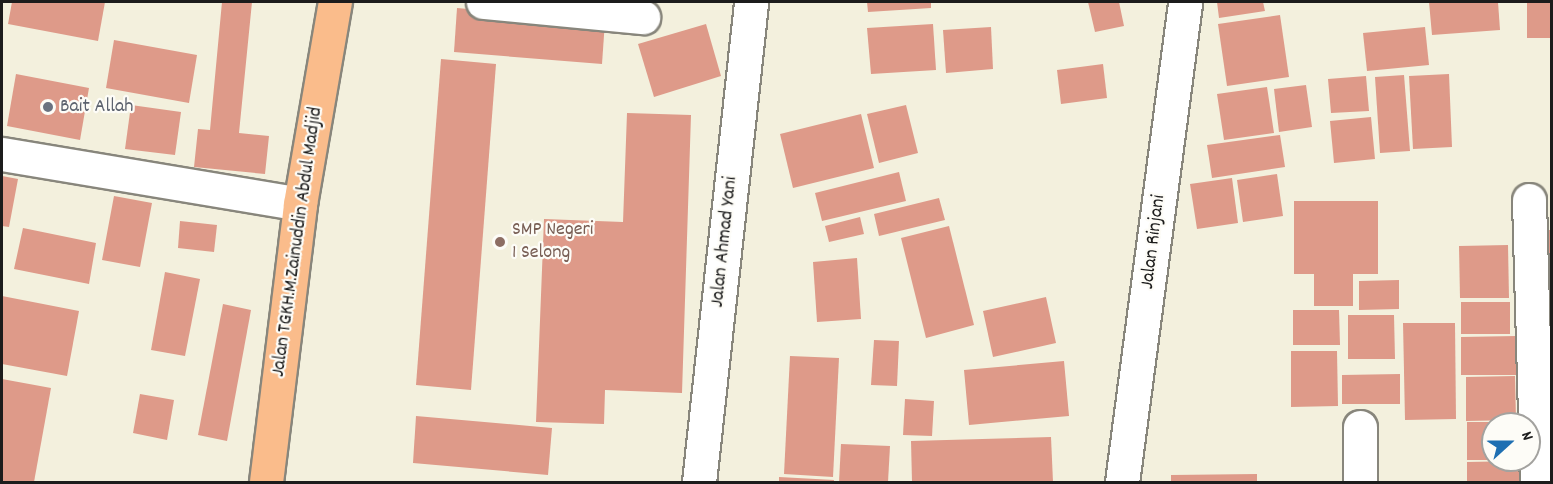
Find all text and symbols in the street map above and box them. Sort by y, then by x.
place label: Bait Allah [60,95,133,119]
marker: Bait Allah [41,100,55,114]
street label: Jalan TGKH.M.Zainuddin Abdul Madjid [267,106,329,378]
street label: Jalan Ahmad Yani [706,175,744,309]
street label: Jalan Rinjani [1136,194,1172,290]
place label: SMP Negeri 1 Selong [512,219,594,266]
marker: SMP Negeri 1 Selong [493,235,507,249]
north arrow [1481,412,1541,472]
text: N [1514,428,1539,444]

